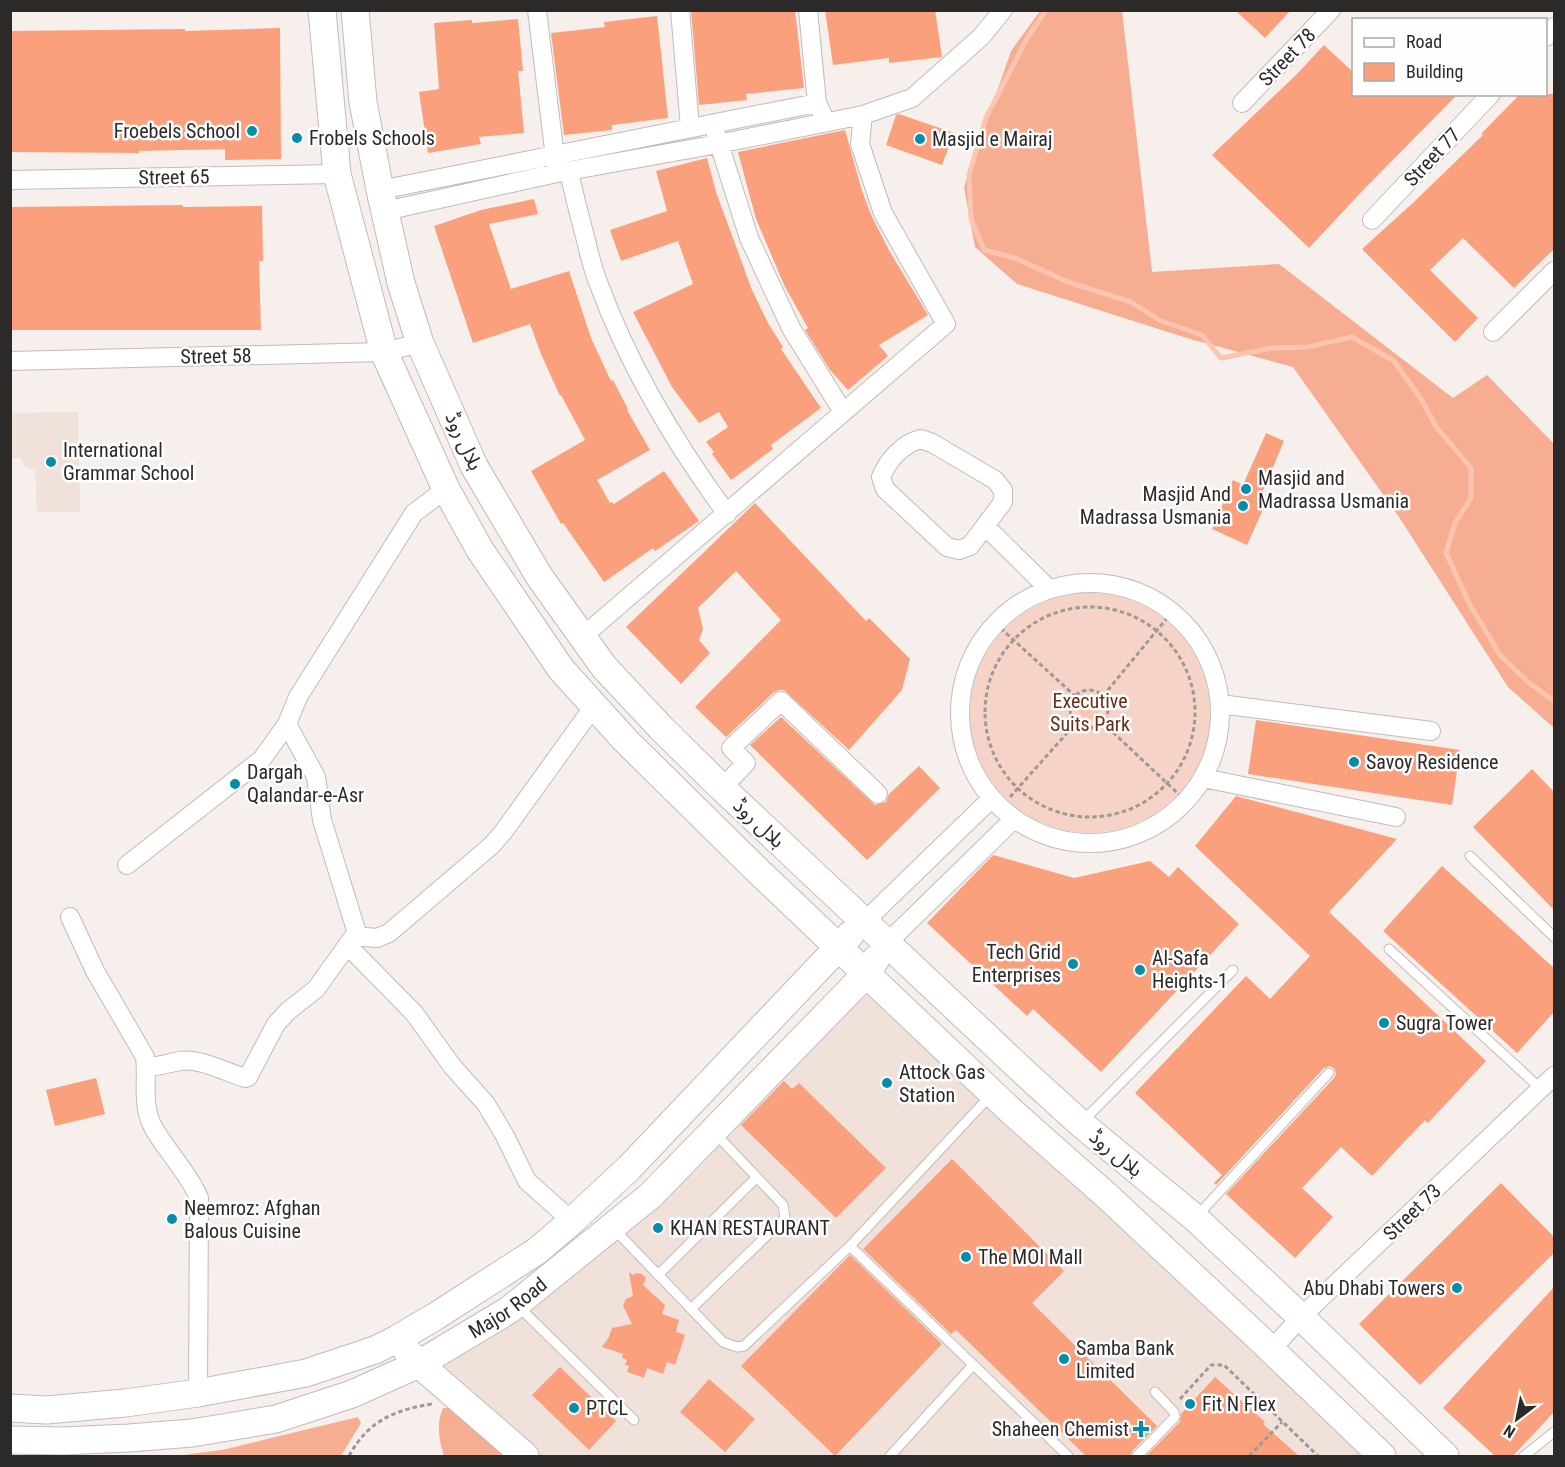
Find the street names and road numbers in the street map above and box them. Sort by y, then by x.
street label: Street 78 [1254,23,1320,91]
street label: Street 77 [1399,123,1465,191]
street label: Street 65 [138,164,210,190]
street label: Street 58 [180,343,252,369]
street label: ہلال روڈ [440,408,488,474]
street label: ہلال روڈ [728,793,790,853]
street label: ہلال روڈ [1084,1124,1148,1182]
street label: Street 73 [1378,1179,1446,1245]
street label: Major Road [464,1272,552,1343]

